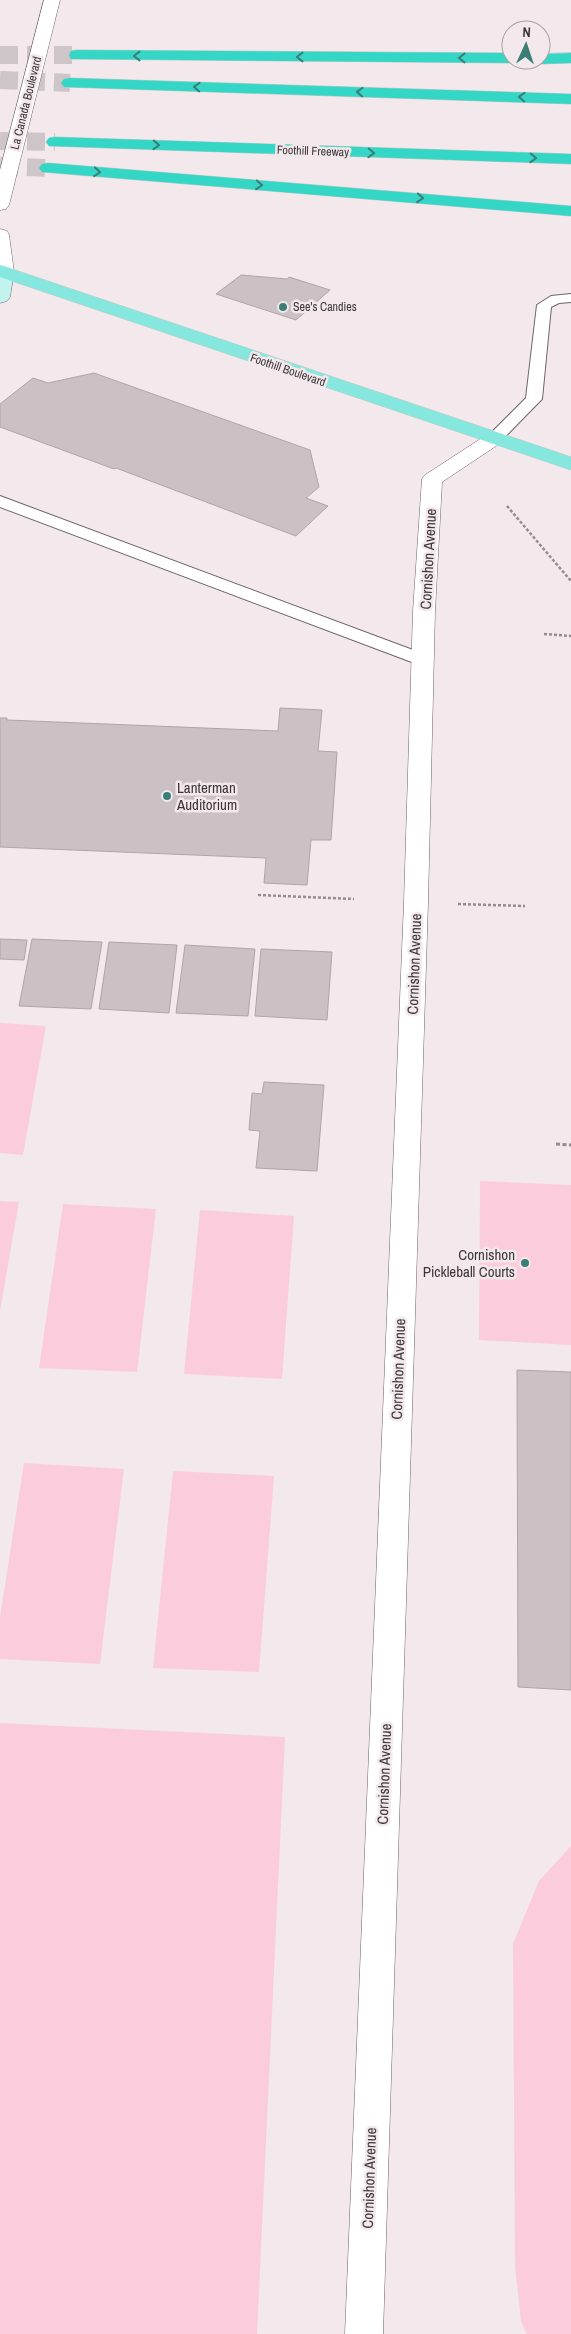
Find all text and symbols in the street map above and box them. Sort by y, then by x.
north arrow [501,20,551,70]
text: N [522,23,531,41]
one-way arrow [133,51,141,61]
one-way arrow [296,52,304,62]
one-way arrow [458,53,466,63]
street label: La Canada Boulevard [7,55,45,151]
one-way arrow [193,81,201,92]
one-way arrow [356,87,364,97]
one-way arrow [518,92,526,102]
one-way arrow [152,140,160,151]
street label: Foothill Freeway [277,142,349,160]
one-way arrow [367,147,375,158]
one-way arrow [530,153,537,163]
one-way arrow [93,167,101,178]
one-way arrow [255,180,263,191]
one-way arrow [417,193,425,204]
place label: See's Candies [293,299,357,315]
marker: See's Candies [277,301,289,313]
street label: Foothill Boulevard [248,350,328,390]
street label: Cornishon Avenue [415,508,441,610]
place label: Lanterman Auditorium [176,777,237,815]
marker: Lanterman Auditorium [161,790,173,802]
street label: Cornishon Avenue [402,913,426,1015]
place label: Cornishon Pickleball Courts [423,1244,515,1282]
marker: Cornishon Pickleball Courts [519,1257,531,1269]
street label: Cornishon Avenue [386,1318,410,1420]
street label: Cornishon Avenue [372,1723,396,1825]
street label: Cornishon Avenue [357,2127,381,2229]

